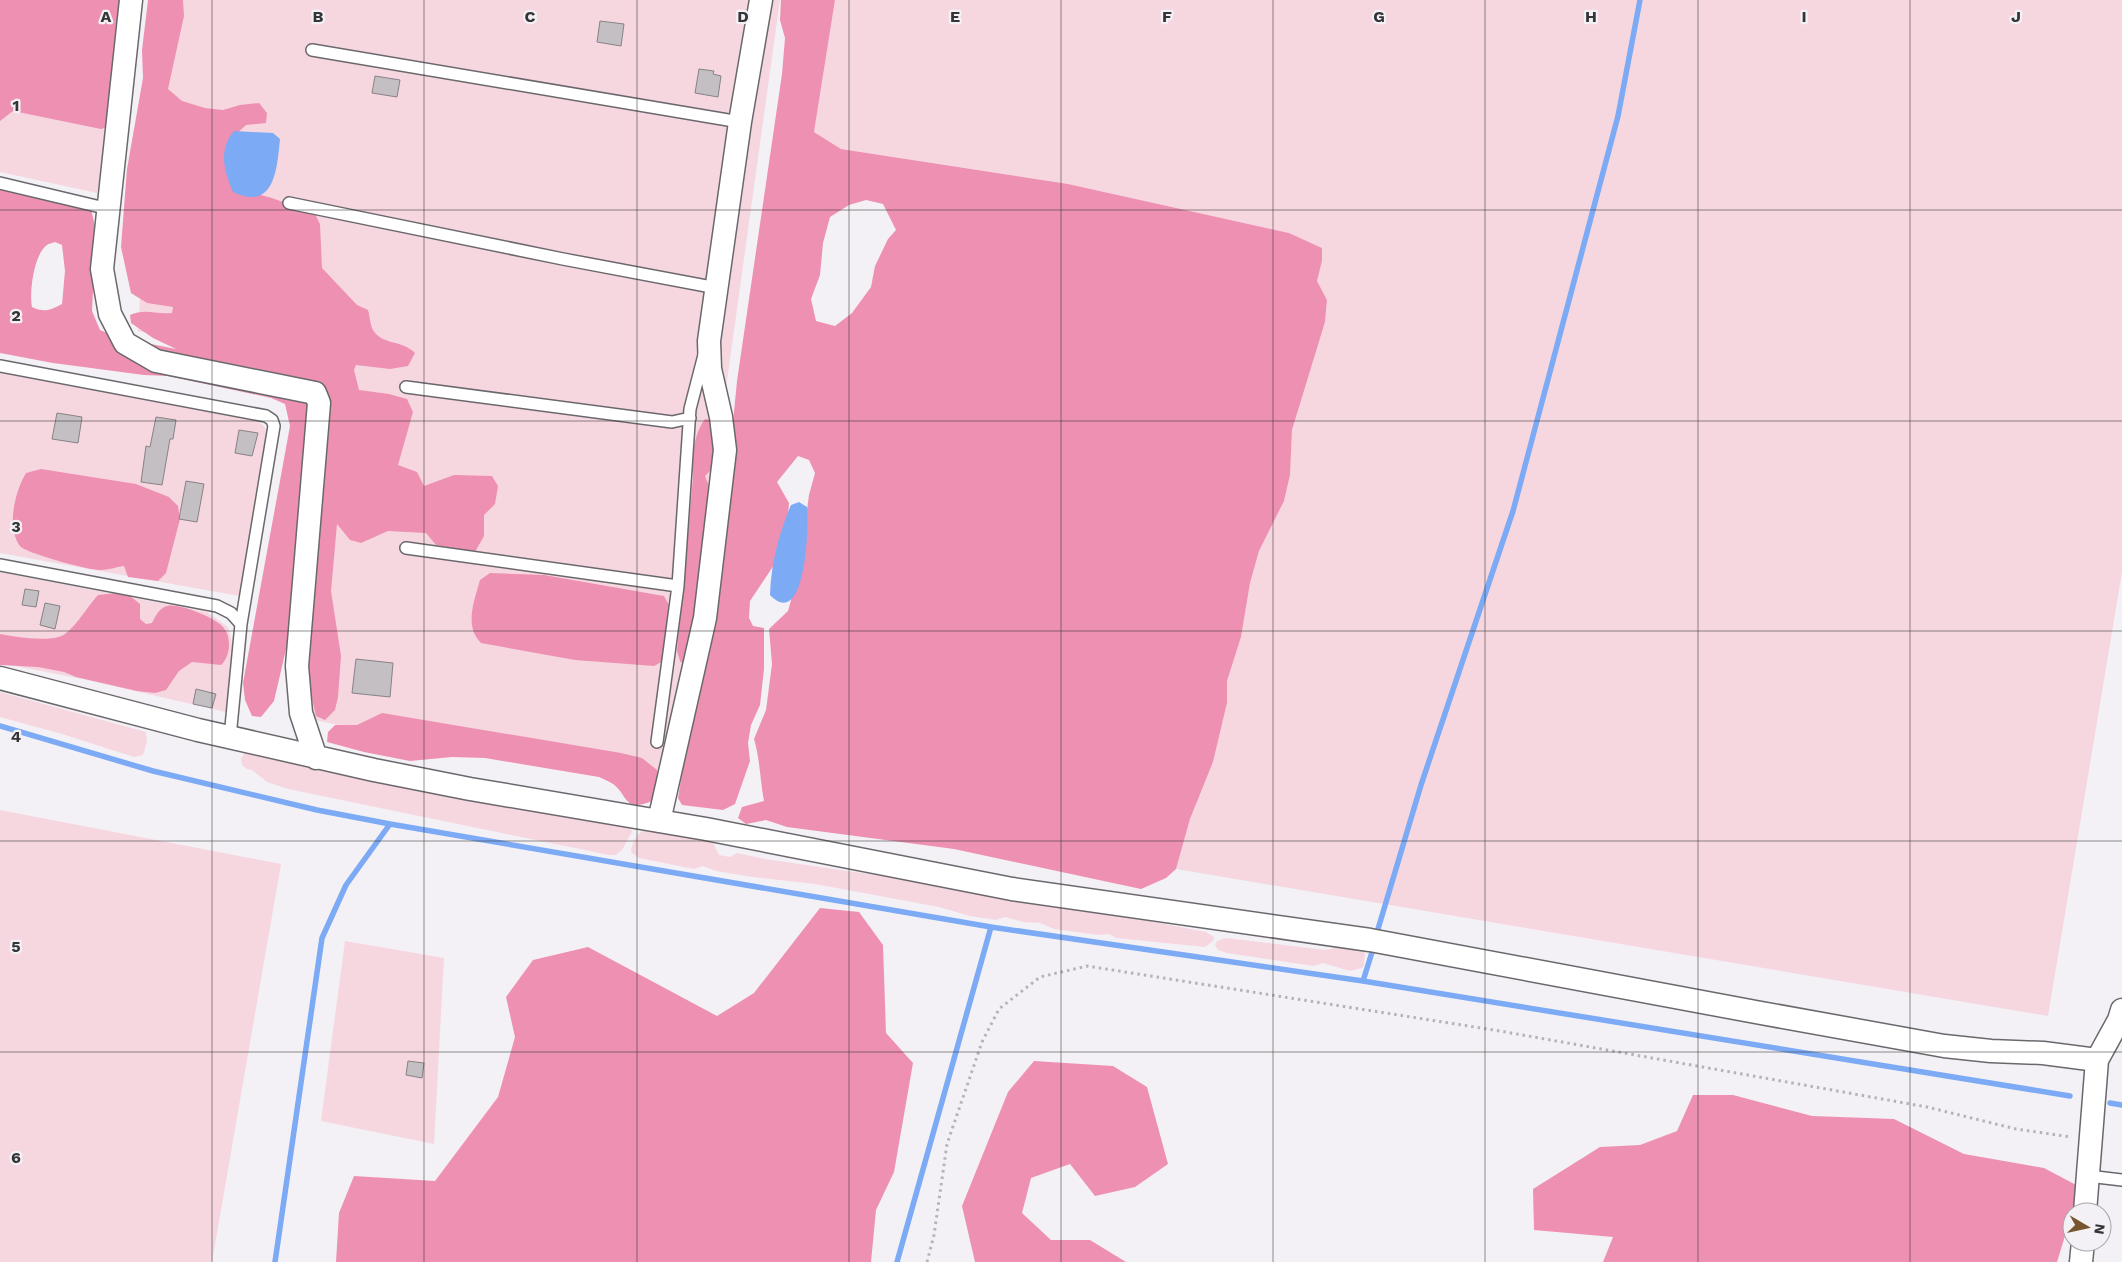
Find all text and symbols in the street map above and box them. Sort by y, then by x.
text: A [101,7,112,26]
text: B [313,7,324,26]
text: C [525,7,536,26]
text: D [737,7,749,26]
text: E [950,7,960,26]
text: F [1162,7,1172,26]
text: G [1373,7,1385,26]
text: H [1585,7,1597,26]
text: I [1801,7,1807,26]
text: J [2011,7,2021,26]
text: 1 [13,96,19,115]
text: 2 [11,306,21,325]
text: 3 [11,517,21,536]
text: 4 [11,727,21,746]
text: 5 [11,937,21,956]
text: 6 [11,1148,21,1167]
north arrow [2062,1202,2112,1252]
text: N [2091,1223,2109,1235]

